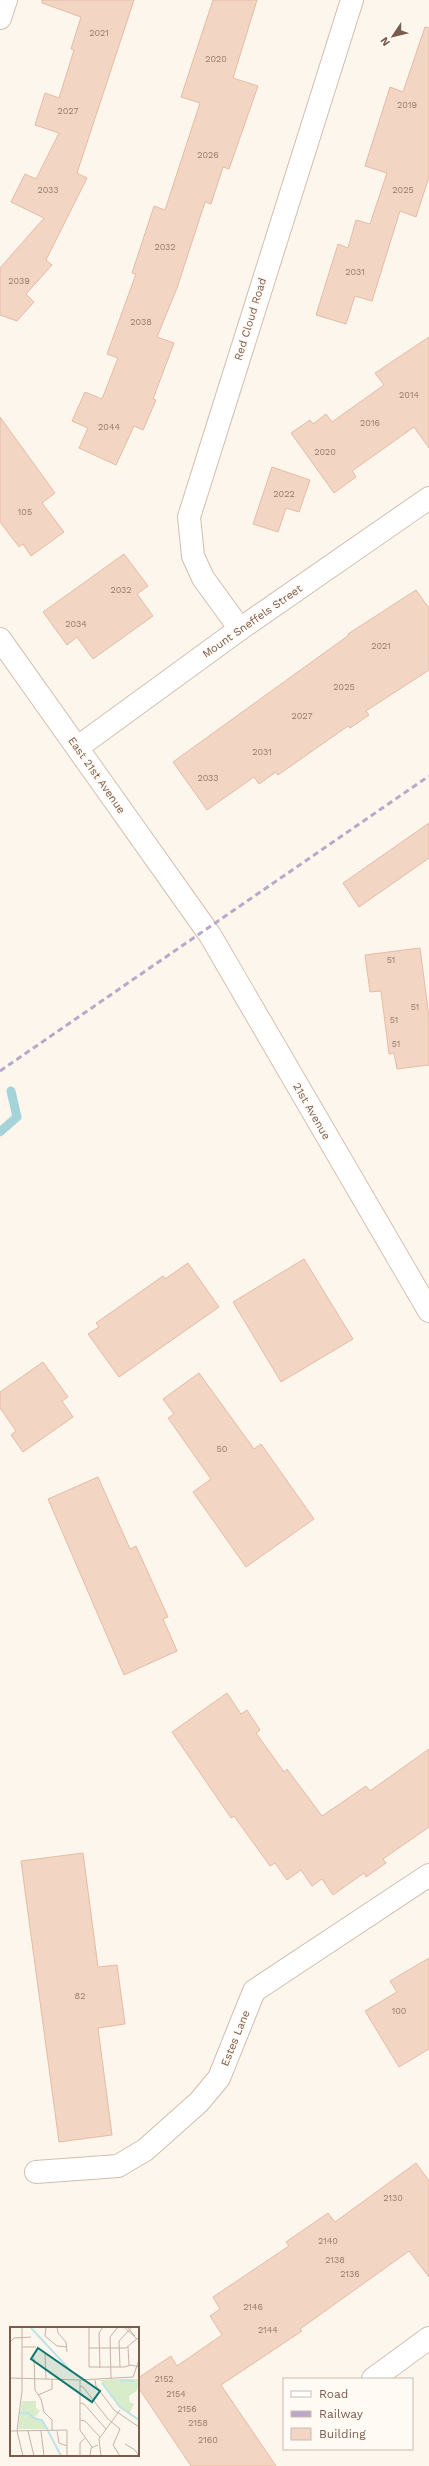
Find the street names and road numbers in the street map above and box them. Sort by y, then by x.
street label: Red Cloud Road [232,276,269,362]
street label: Mount Sneffels Street [200,582,305,661]
street label: East 21st Avenue [65,734,128,816]
street label: 21st Avenue [290,1081,333,1142]
street label: Estes Lane [218,2008,253,2068]

